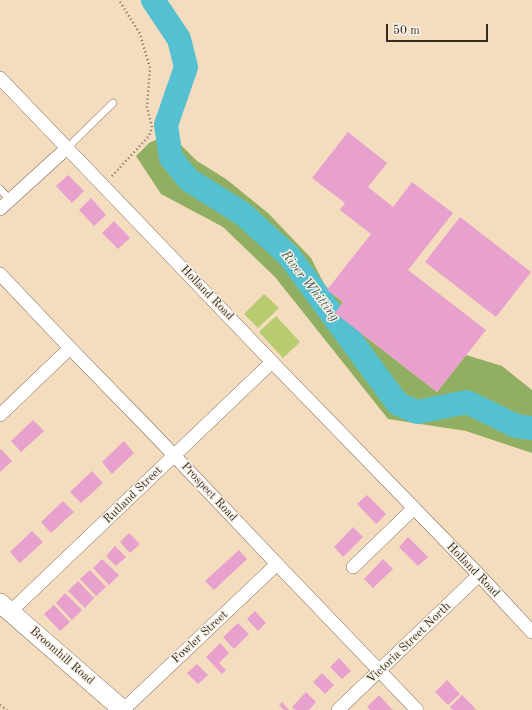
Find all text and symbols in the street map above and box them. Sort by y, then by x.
scale bar [388,16,490,42]
text: 50 m [393,25,420,37]
water label: River Whitting [277,247,343,325]
street label: Holland Road [177,263,237,323]
street label: Prospect Road [178,459,240,525]
street label: Rutland Street [101,463,165,527]
street label: Holland Road [443,540,503,600]
street label: Victoria Street North [364,599,454,687]
street label: Fowler Street [169,607,231,667]
street label: Broomhill Road [27,624,97,688]

